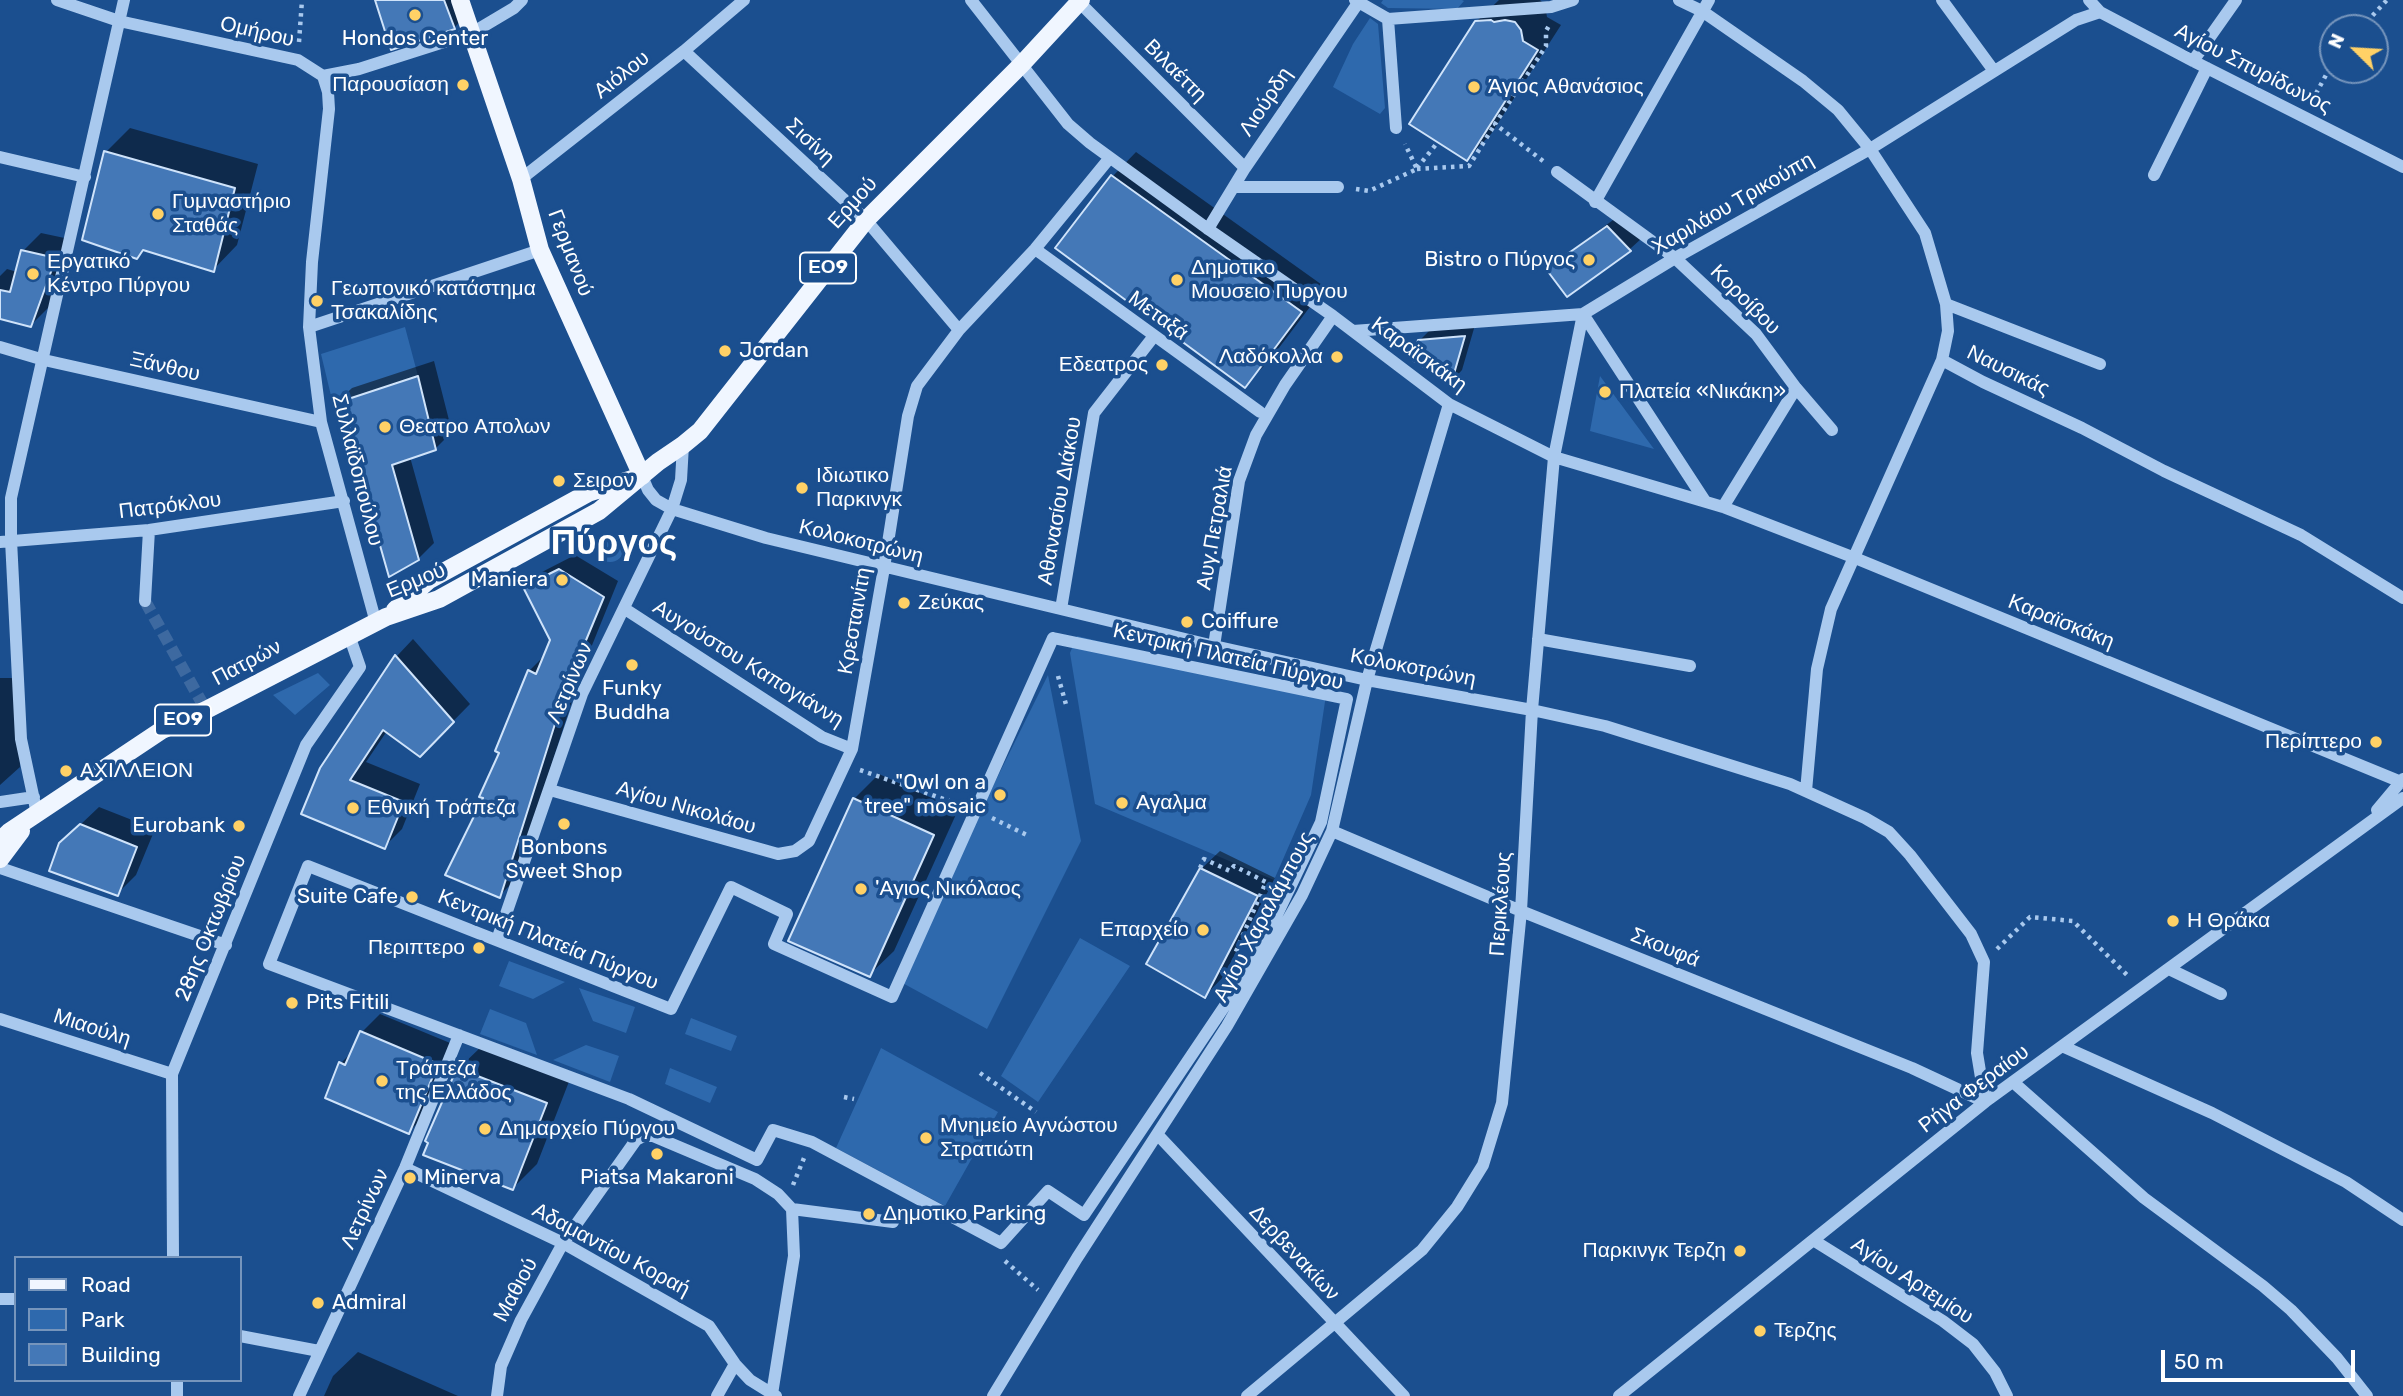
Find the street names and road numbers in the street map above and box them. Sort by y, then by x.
street label: Ομήρου [218,11,296,53]
street label: Αγίου Σπυρίδωνος [2171,19,2335,119]
street label: Βιλαέττη [1138,34,1212,108]
street label: Αιόλου [589,46,655,104]
street label: Λιούρδη [1234,63,1298,141]
street label: Σισίνη [780,113,840,171]
street label: Χαριλάου Τρικούπη [1648,147,1818,261]
street label: Ερμού [823,172,883,234]
street label: Γερμανού [542,206,598,300]
road number: ΕΟ9 [800,252,856,284]
street label: Κοροίβου [1705,260,1785,340]
street label: Μεταξά [1123,286,1193,346]
street label: Καραϊσκάκη [1366,312,1472,398]
street label: Ναυσικάς [1963,340,2053,402]
street label: Ξάνθου [128,347,202,387]
street label: Συλλαϊδοπούλου [326,391,388,549]
street label: Αθανασίου Διάκου [1033,415,1087,587]
street label: Αυγ.Πετραλιά [1192,464,1238,592]
street label: Πατρόκλου [117,487,223,525]
street label: Κολοκοτρώνη [796,514,926,570]
street label: Ερμού [383,558,449,604]
street label: Κρεσταινίτη [833,566,877,676]
street label: Καραϊσκάκη [2004,589,2118,655]
street label: Αυγούστου Καπογιάννη [648,595,848,733]
street label: Κεντρική Πλατεία Πύργου [1110,618,1346,696]
street label: Πατρών [208,634,286,692]
street label: Λετρίνων [542,639,598,727]
street label: Κολοκοτρώνη [1348,643,1478,693]
road number: ΕΟ9 [155,705,211,736]
street label: Αγίου Νικολάου [613,776,759,840]
street label: Αγίου Χαραλάμπους [1208,828,1320,1006]
street label: 28ης Οκτωβρίου [170,851,252,1005]
street label: Περικλέους [1485,851,1517,957]
street label: Κεντρική Πλατεία Πύργου [434,884,662,996]
street label: Σκουφά [1627,923,1703,973]
street label: Μιαούλη [50,1004,134,1052]
street label: Ρήγα Φεραίου [1914,1039,2034,1139]
street label: Λετρίνων [335,1165,395,1253]
street label: Αδαμαντίου Κοραή [528,1198,694,1302]
street label: Δερβενακίων [1243,1200,1345,1306]
street label: Αγίου Αρτεμίου [1846,1232,1978,1330]
street label: Μαθιού [489,1254,543,1326]

